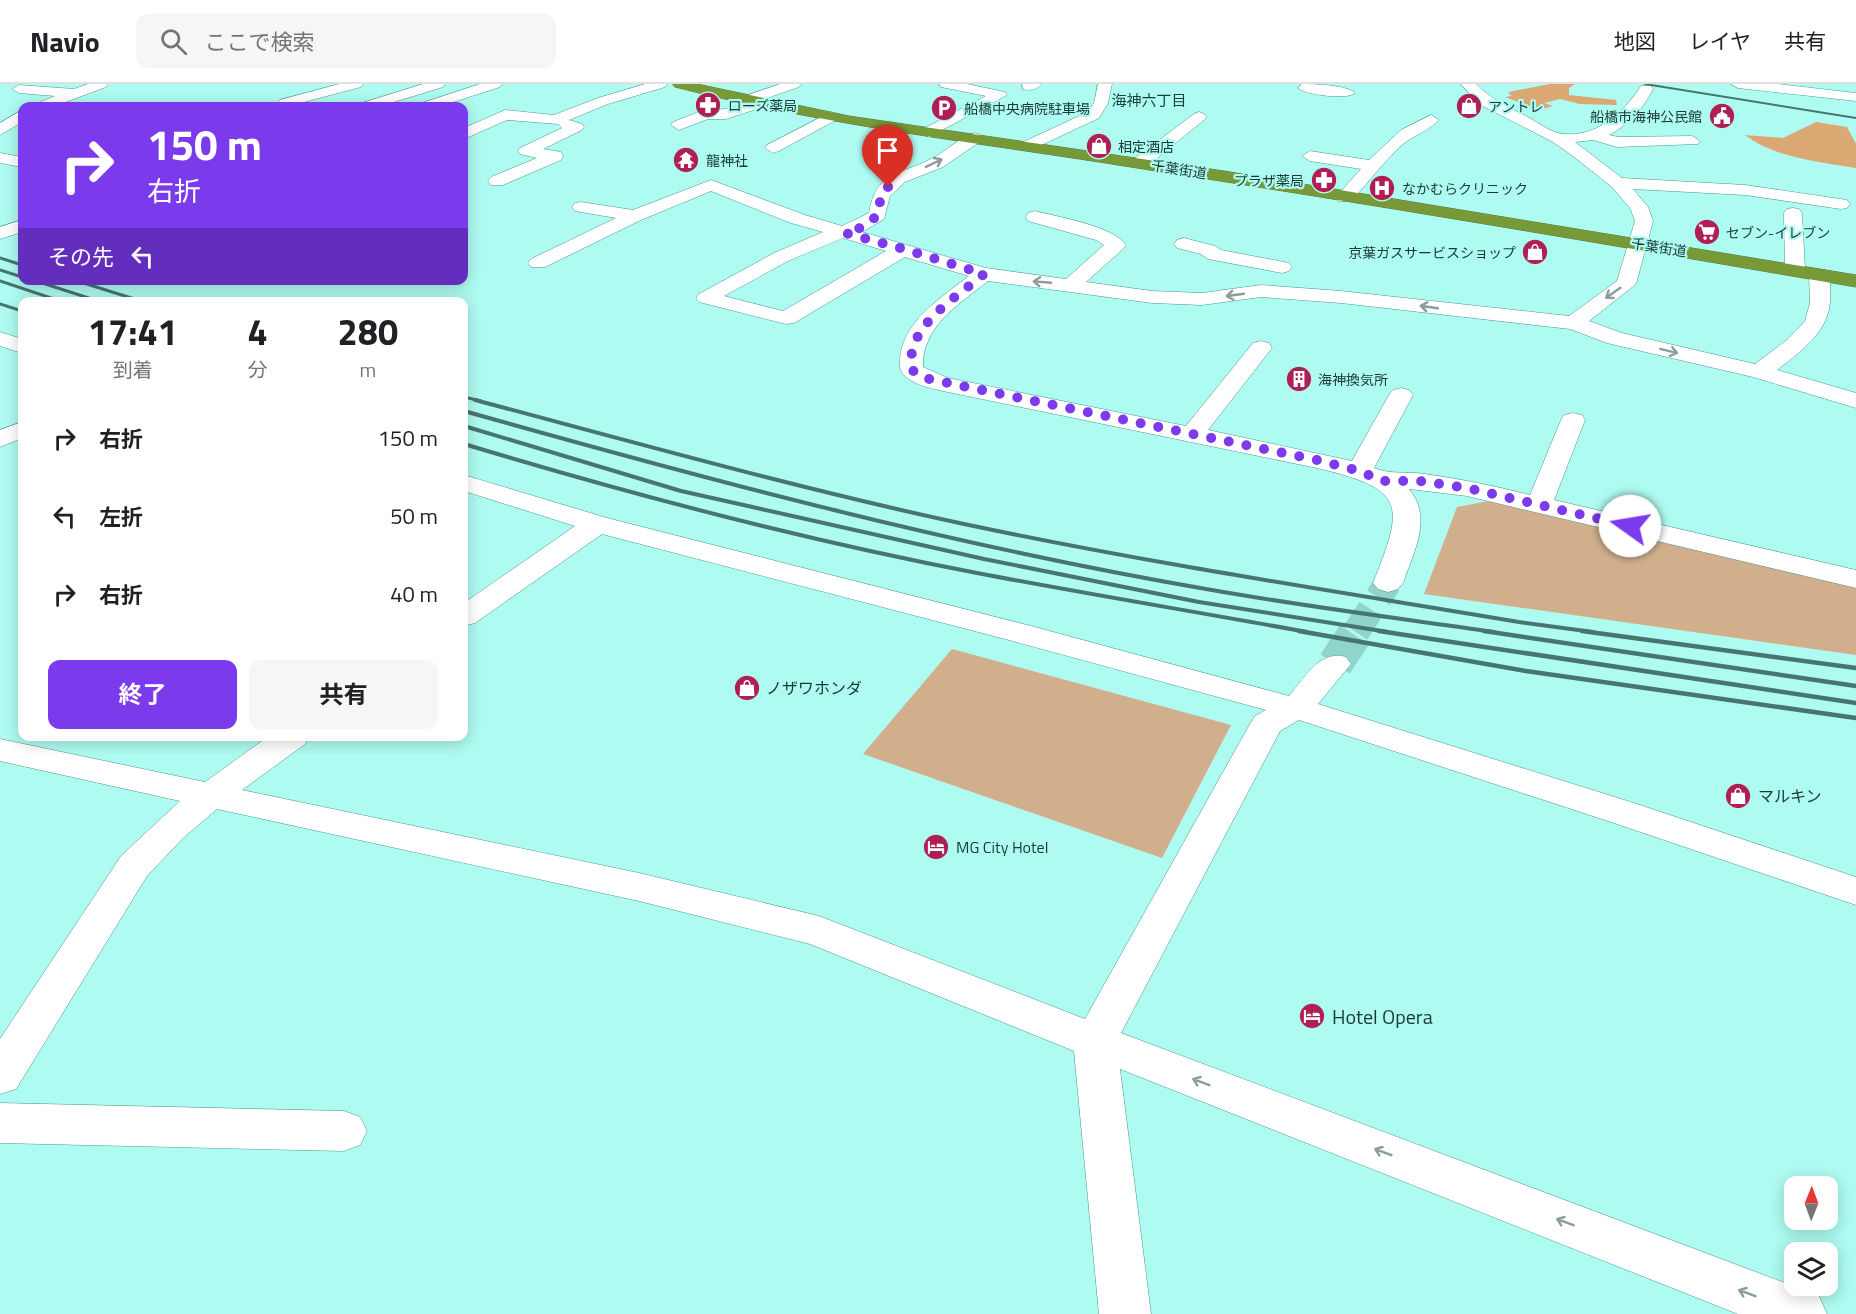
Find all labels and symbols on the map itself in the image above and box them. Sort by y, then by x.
district label: 海神六丁目 [1111,89,1187,112]
pharmacy icon: ローズ薬局 [693,90,723,120]
shop icon: アントレ [1454,91,1484,121]
parking icon: 船橋中央病院駐車場 [929,93,959,123]
place label: ローズ薬局 [728,95,797,116]
place label: アントレ [1488,96,1543,117]
place label: 船橋中央病院駐車場 [964,98,1090,119]
public building icon: 船橋市海神公民館 [1707,101,1737,131]
place label: 船橋市海神公民館 [1590,106,1702,127]
pin [862,125,913,187]
shop icon: 相定酒店 [1084,131,1114,161]
place label: 相定酒店 [1118,136,1174,157]
temple icon: 龍神社 [671,145,701,175]
place label: 龍神社 [706,150,748,171]
street label: 千葉街道 [1150,154,1208,184]
one-way arrow [925,156,943,168]
pharmacy icon: プラザ薬局 [1309,165,1339,195]
place label: プラザ薬局 [1234,170,1304,191]
hospital icon: なかむらクリニック [1367,173,1397,203]
place label: なかむらクリニック [1402,178,1528,199]
supermarket icon: セブン-イレブン [1692,217,1722,247]
place label: セブン-イレブン [1726,222,1830,243]
street label: 千葉街道 [1630,232,1688,262]
shop icon: 京葉ガスサービスショップ [1520,237,1550,267]
place label: 京葉ガスサービスショップ [1348,242,1516,263]
one-way arrow [1032,276,1052,287]
one-way arrow [1606,287,1622,299]
one-way arrow [1226,289,1246,300]
one-way arrow [1420,301,1439,312]
one-way arrow [1659,346,1678,357]
building icon: 海神換気所 [1284,364,1314,394]
place label: 海神換気所 [1318,369,1388,390]
position arrow [1598,494,1662,558]
shop icon: ノザワホンダ [732,673,762,703]
place label: ノザワホンダ [766,676,862,700]
shop icon: マルキン [1723,781,1753,811]
place label: マルキン [1758,784,1822,808]
hotel icon: MG City Hotel [921,832,951,862]
place label: MG City Hotel [956,835,1048,859]
hotel icon: Hotel Opera [1297,1001,1327,1031]
place label: Hotel Opera [1332,1001,1433,1032]
one-way arrow [1192,1076,1211,1087]
one-way arrow [1374,1146,1393,1157]
north arrow [1784,1176,1838,1230]
one-way arrow [1556,1216,1575,1227]
one-way arrow [1738,1287,1756,1298]

